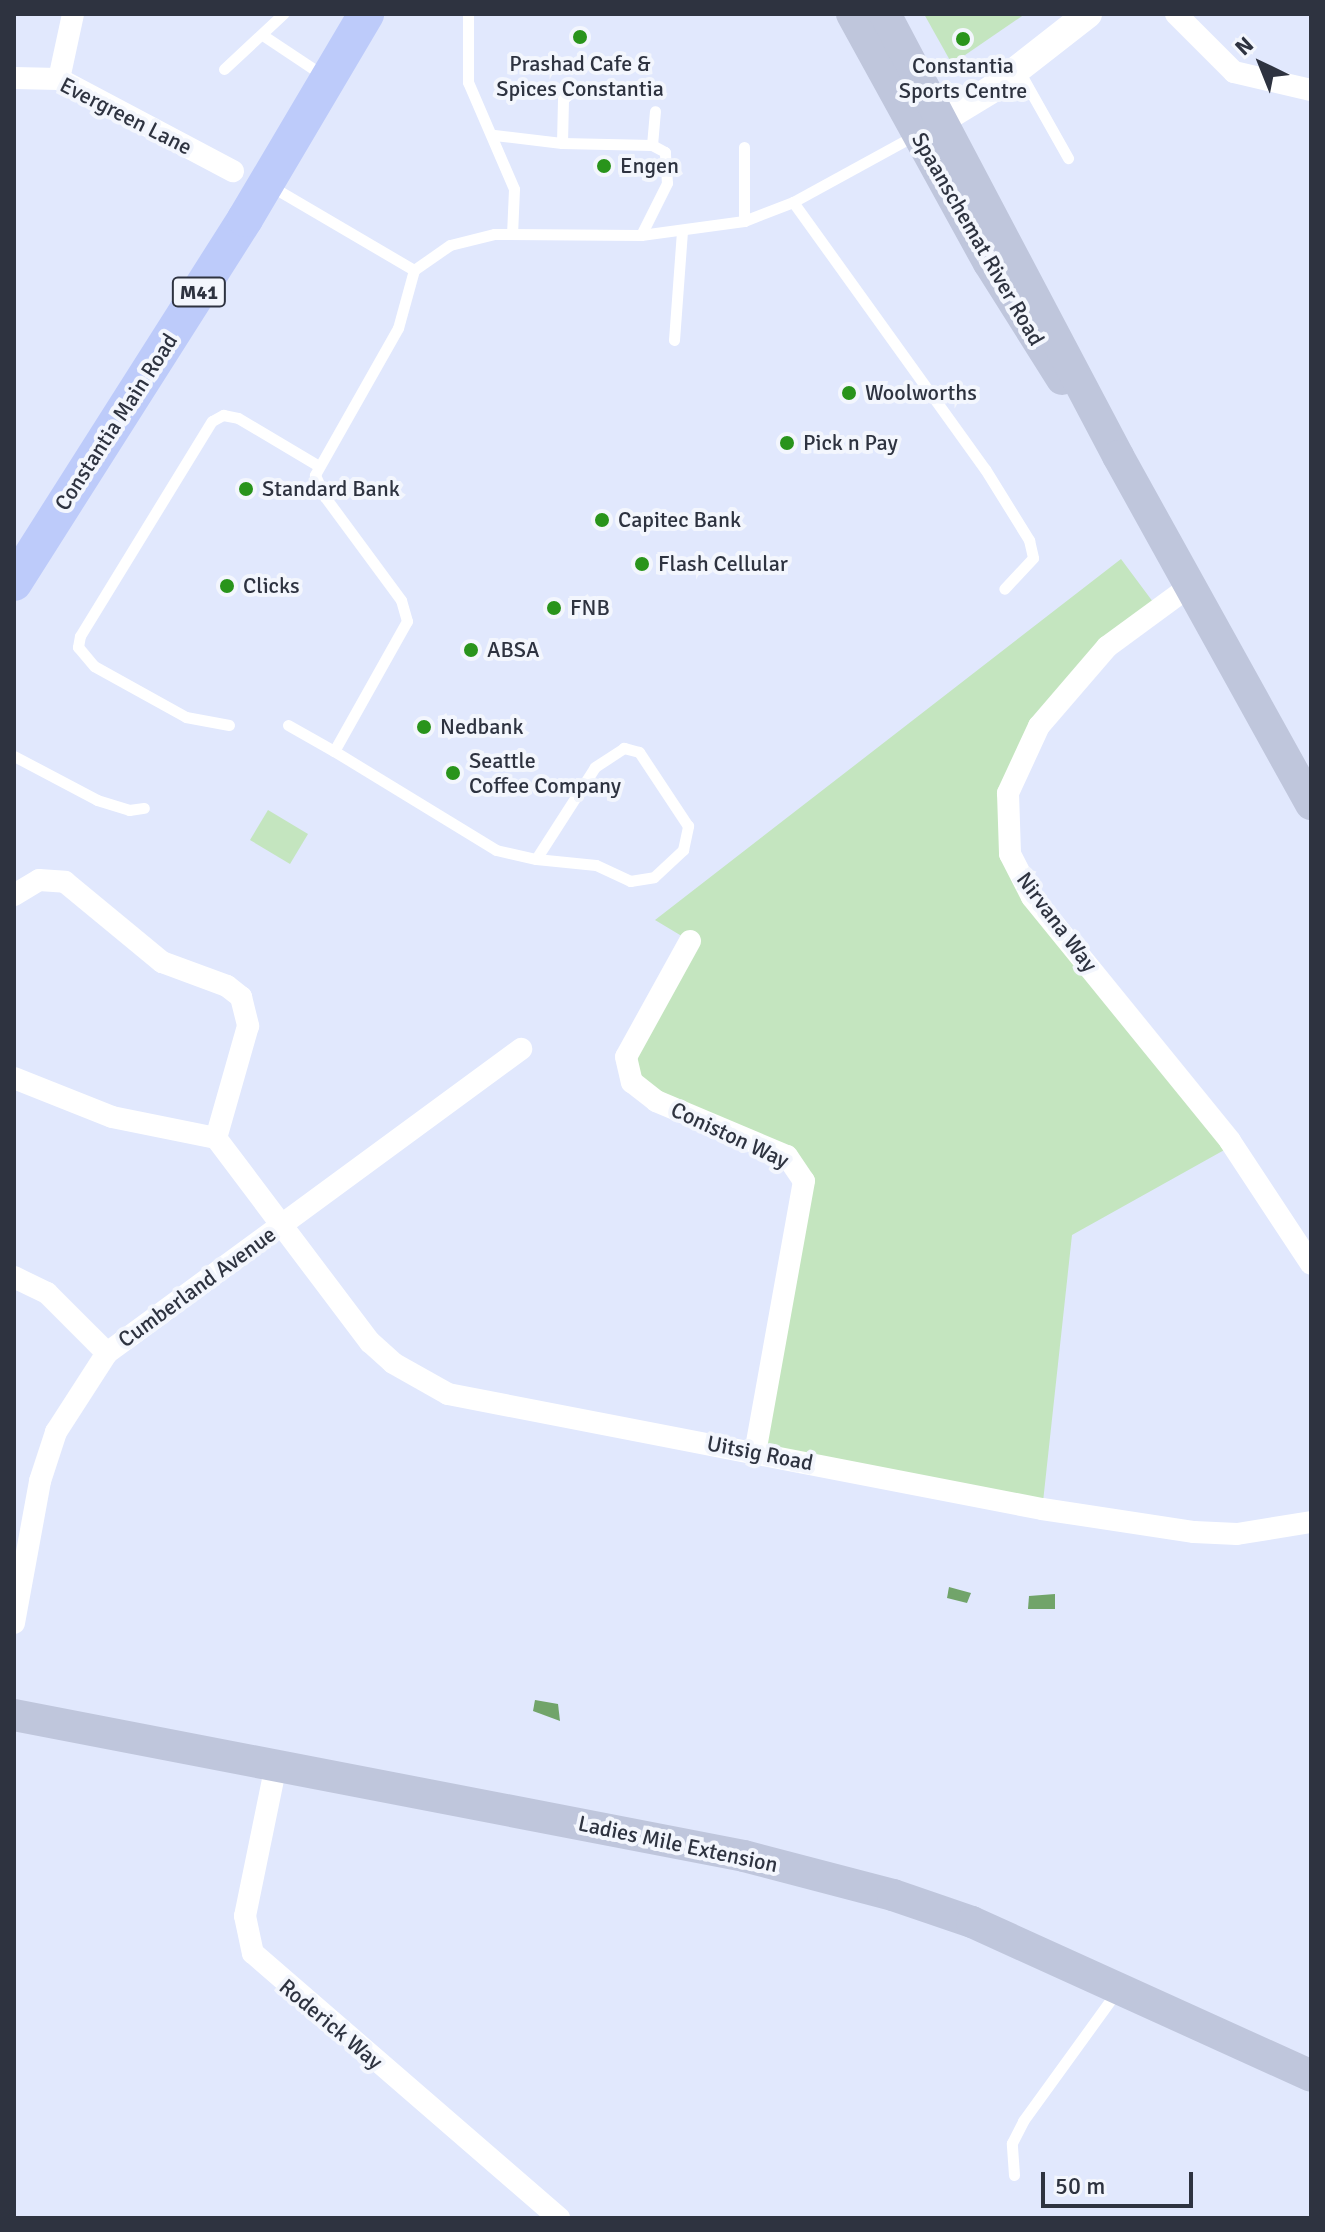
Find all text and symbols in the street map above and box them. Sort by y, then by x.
north arrow [1221,24,1301,104]
marker: Prashad Cafe & Spices Constantia [571,28,589,46]
marker: Constantia Sports Centre [954,30,972,48]
text: N [1229,31,1259,61]
place label: Prashad Cafe & Spices Constantia [496,50,664,102]
place label: Constantia Sports Centre [899,52,1027,104]
street label: Evergreen Lane [56,71,196,161]
street label: Spaanschemat River Road [906,128,1050,350]
place label: Engen [620,153,679,179]
marker: Engen [595,157,613,175]
road number: M41 [171,276,227,308]
street label: Constantia Main Road [49,329,183,515]
place label: Woolworths [865,380,977,406]
marker: Woolworths [840,384,858,402]
place label: Pick n Pay [803,430,898,456]
marker: Pick n Pay [778,434,796,452]
place label: Standard Bank [262,476,400,502]
marker: Standard Bank [237,480,255,498]
place label: Capitec Bank [618,507,741,533]
marker: Capitec Bank [593,511,611,529]
place label: Flash Cellular [658,551,788,577]
marker: Flash Cellular [633,555,651,573]
place label: Clicks [243,573,300,599]
marker: Clicks [218,577,236,595]
place label: FNB [570,595,610,621]
marker: FNB [545,599,563,617]
place label: ABSA [487,637,539,663]
marker: ABSA [462,641,480,659]
place label: Nedbank [440,714,523,740]
marker: Nedbank [415,718,433,736]
place label: Seattle Coffee Company [469,747,621,798]
marker: Seattle Coffee Company [444,764,462,782]
street label: Nirvana Way [1011,867,1103,977]
street label: Coniston Way [667,1096,793,1174]
street label: Cumberland Avenue [113,1221,281,1353]
street label: Uitsig Road [705,1430,815,1476]
street label: Ladies Mile Extension [576,1810,780,1878]
street label: Roderick Way [274,1973,388,2075]
scale bar [1045,2156,1197,2206]
text: 50 m [1055,2171,1105,2201]

